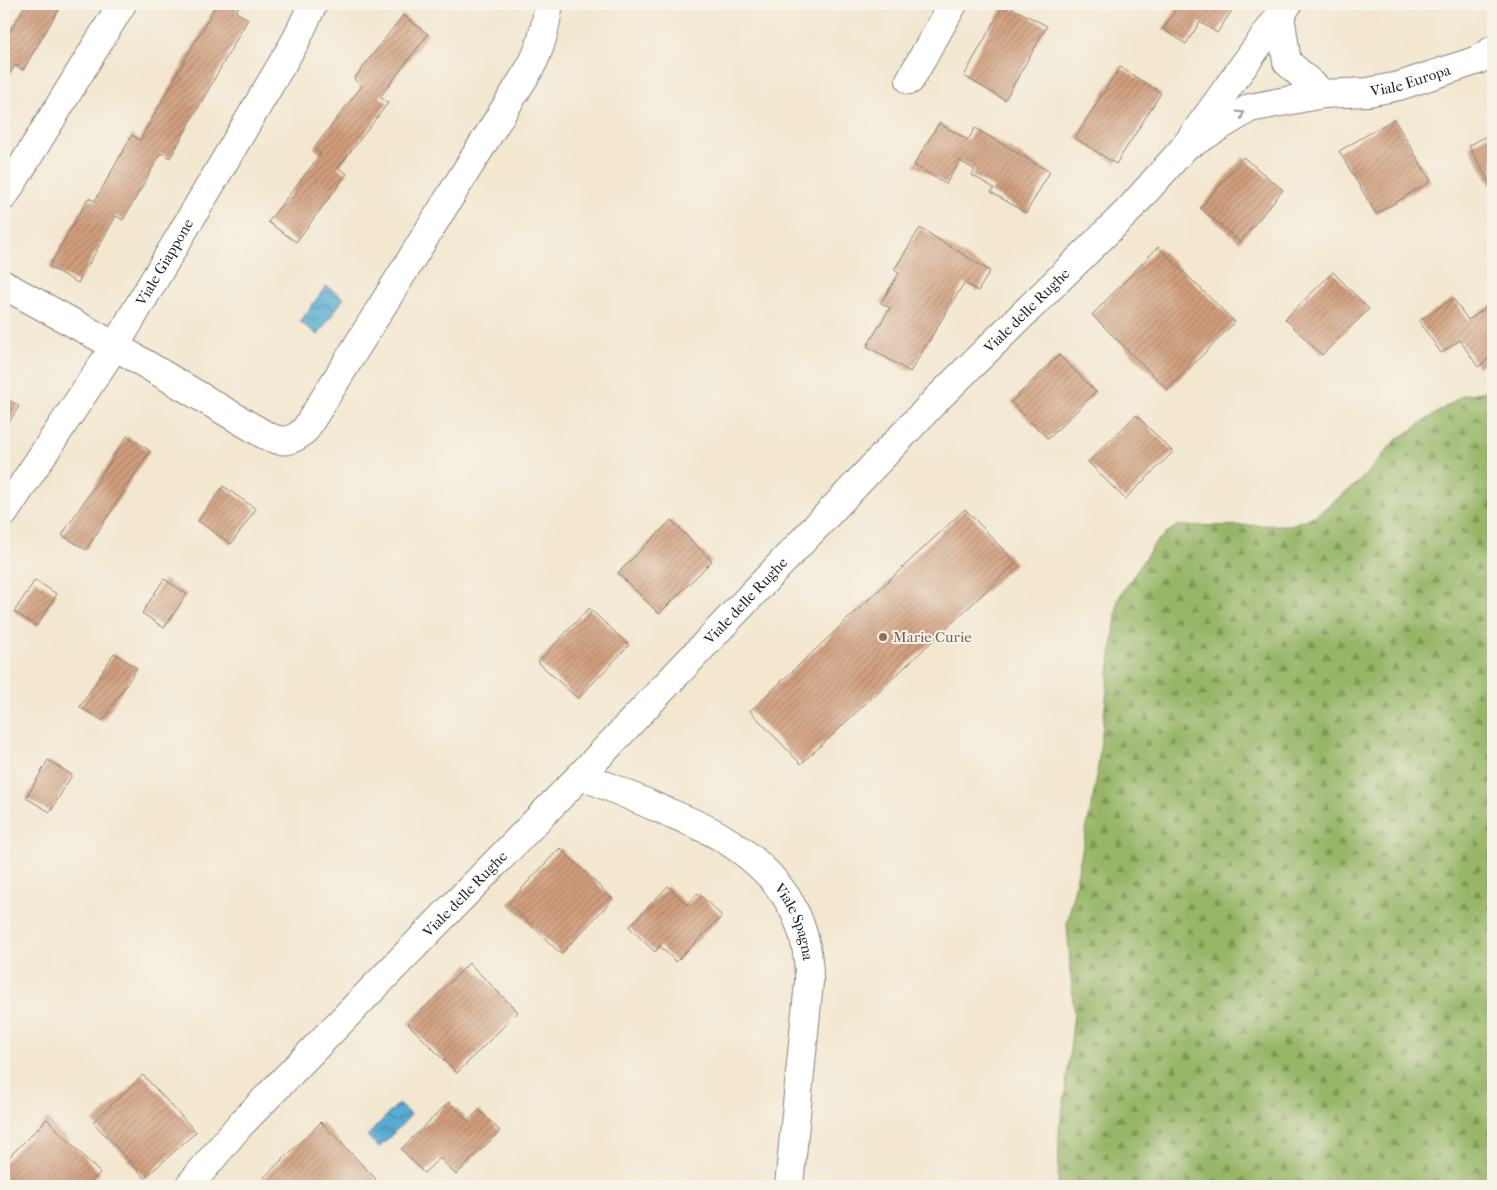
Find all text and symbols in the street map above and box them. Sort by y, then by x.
street label: Viale Europa [1368,60,1454,101]
one-way arrow [1236,110,1245,120]
street label: Viale Giappone [132,215,198,310]
street label: Viale delle Rughe [979,264,1074,357]
street label: Viale delle Rughe [700,553,792,649]
place label: Marie Curie [893,628,972,646]
marker: Marie Curie [877,631,889,643]
street label: Viale delle Rughe [418,847,511,942]
street label: Viale Spagna [770,879,817,963]

